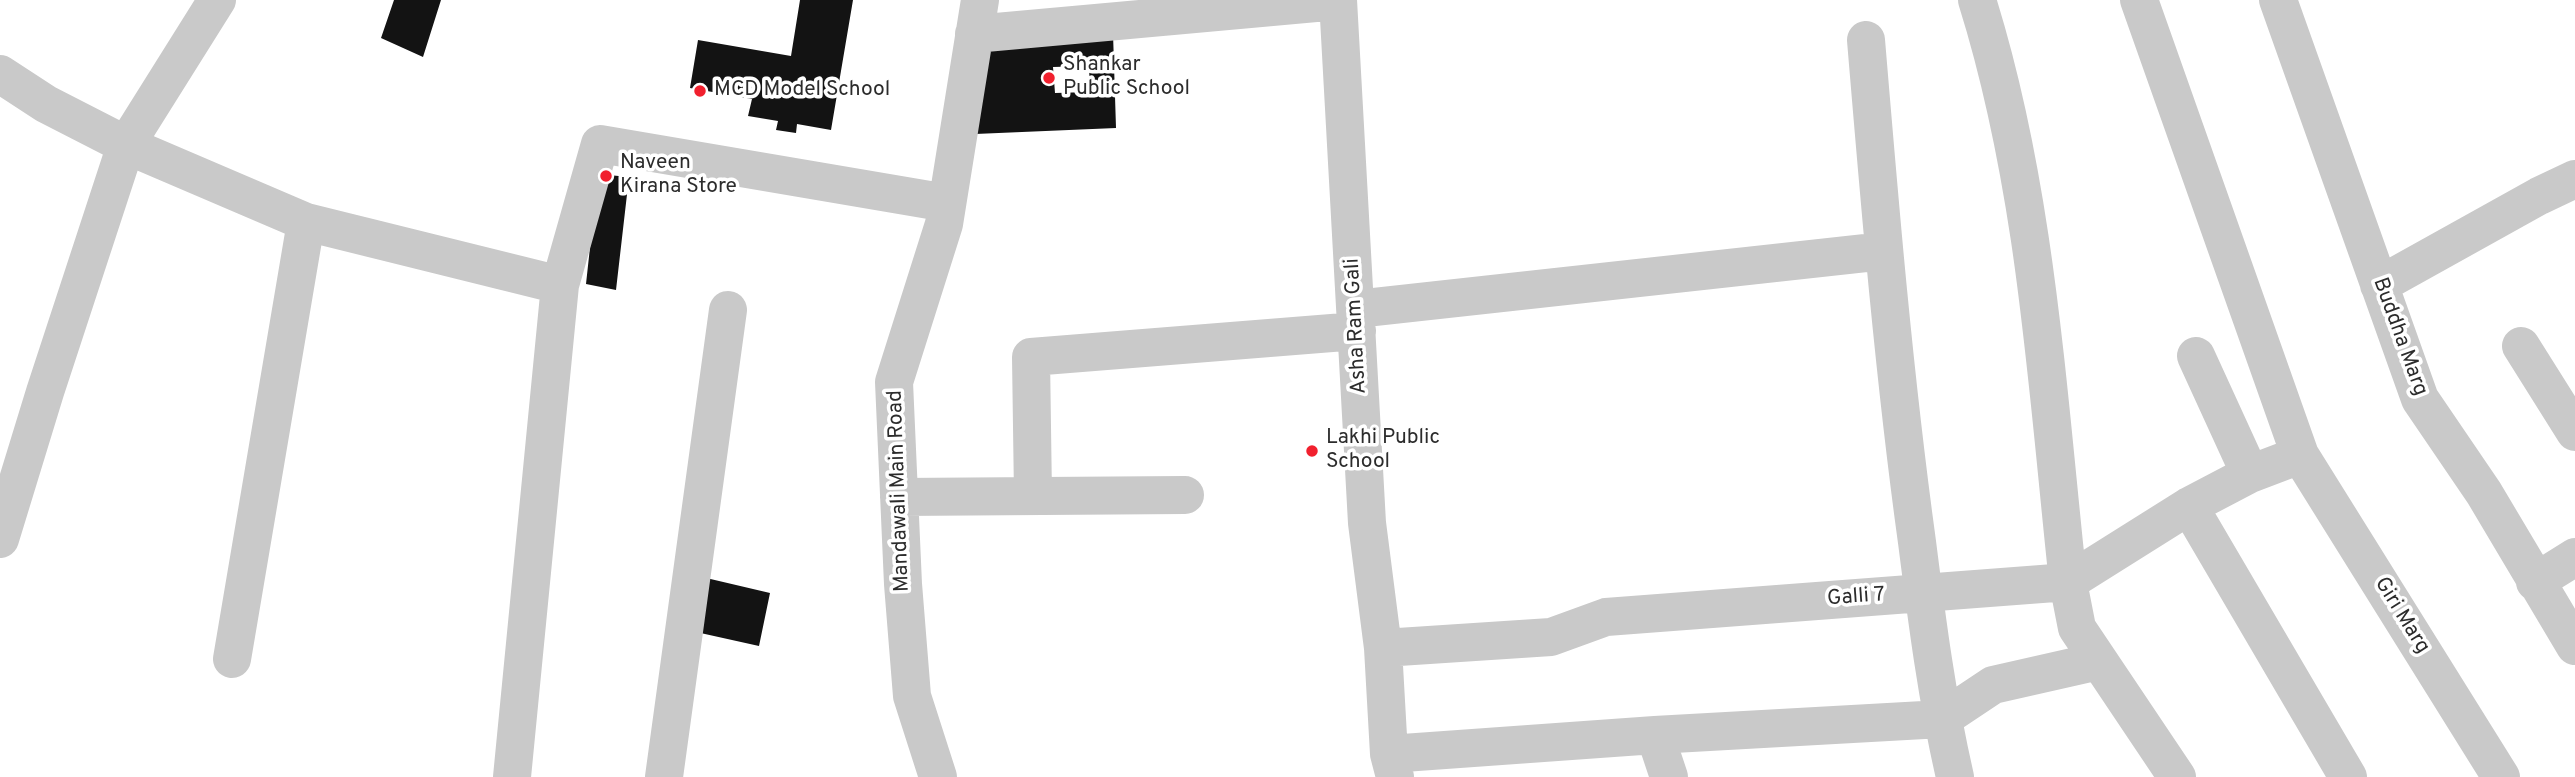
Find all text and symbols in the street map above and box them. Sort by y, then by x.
place label: Shankar Public School [1063,53,1190,103]
marker: Shankar Public School [1041,70,1057,86]
place label: MCD Model School [714,78,890,104]
marker: MCD Model School [692,83,708,99]
place label: Naveen Kirana Store [620,151,737,201]
marker: Naveen Kirana Store [598,168,614,184]
street label: Asha Ram Gali [1341,257,1373,395]
street label: Buddha Marg [2366,274,2432,400]
street label: Mandawali Main Road [884,390,916,592]
place label: Lakhi Public School [1326,426,1440,476]
marker: Lakhi Public School [1304,443,1320,459]
street label: Giri Marg [2368,573,2434,659]
street label: Galli 7 [1826,583,1886,613]

